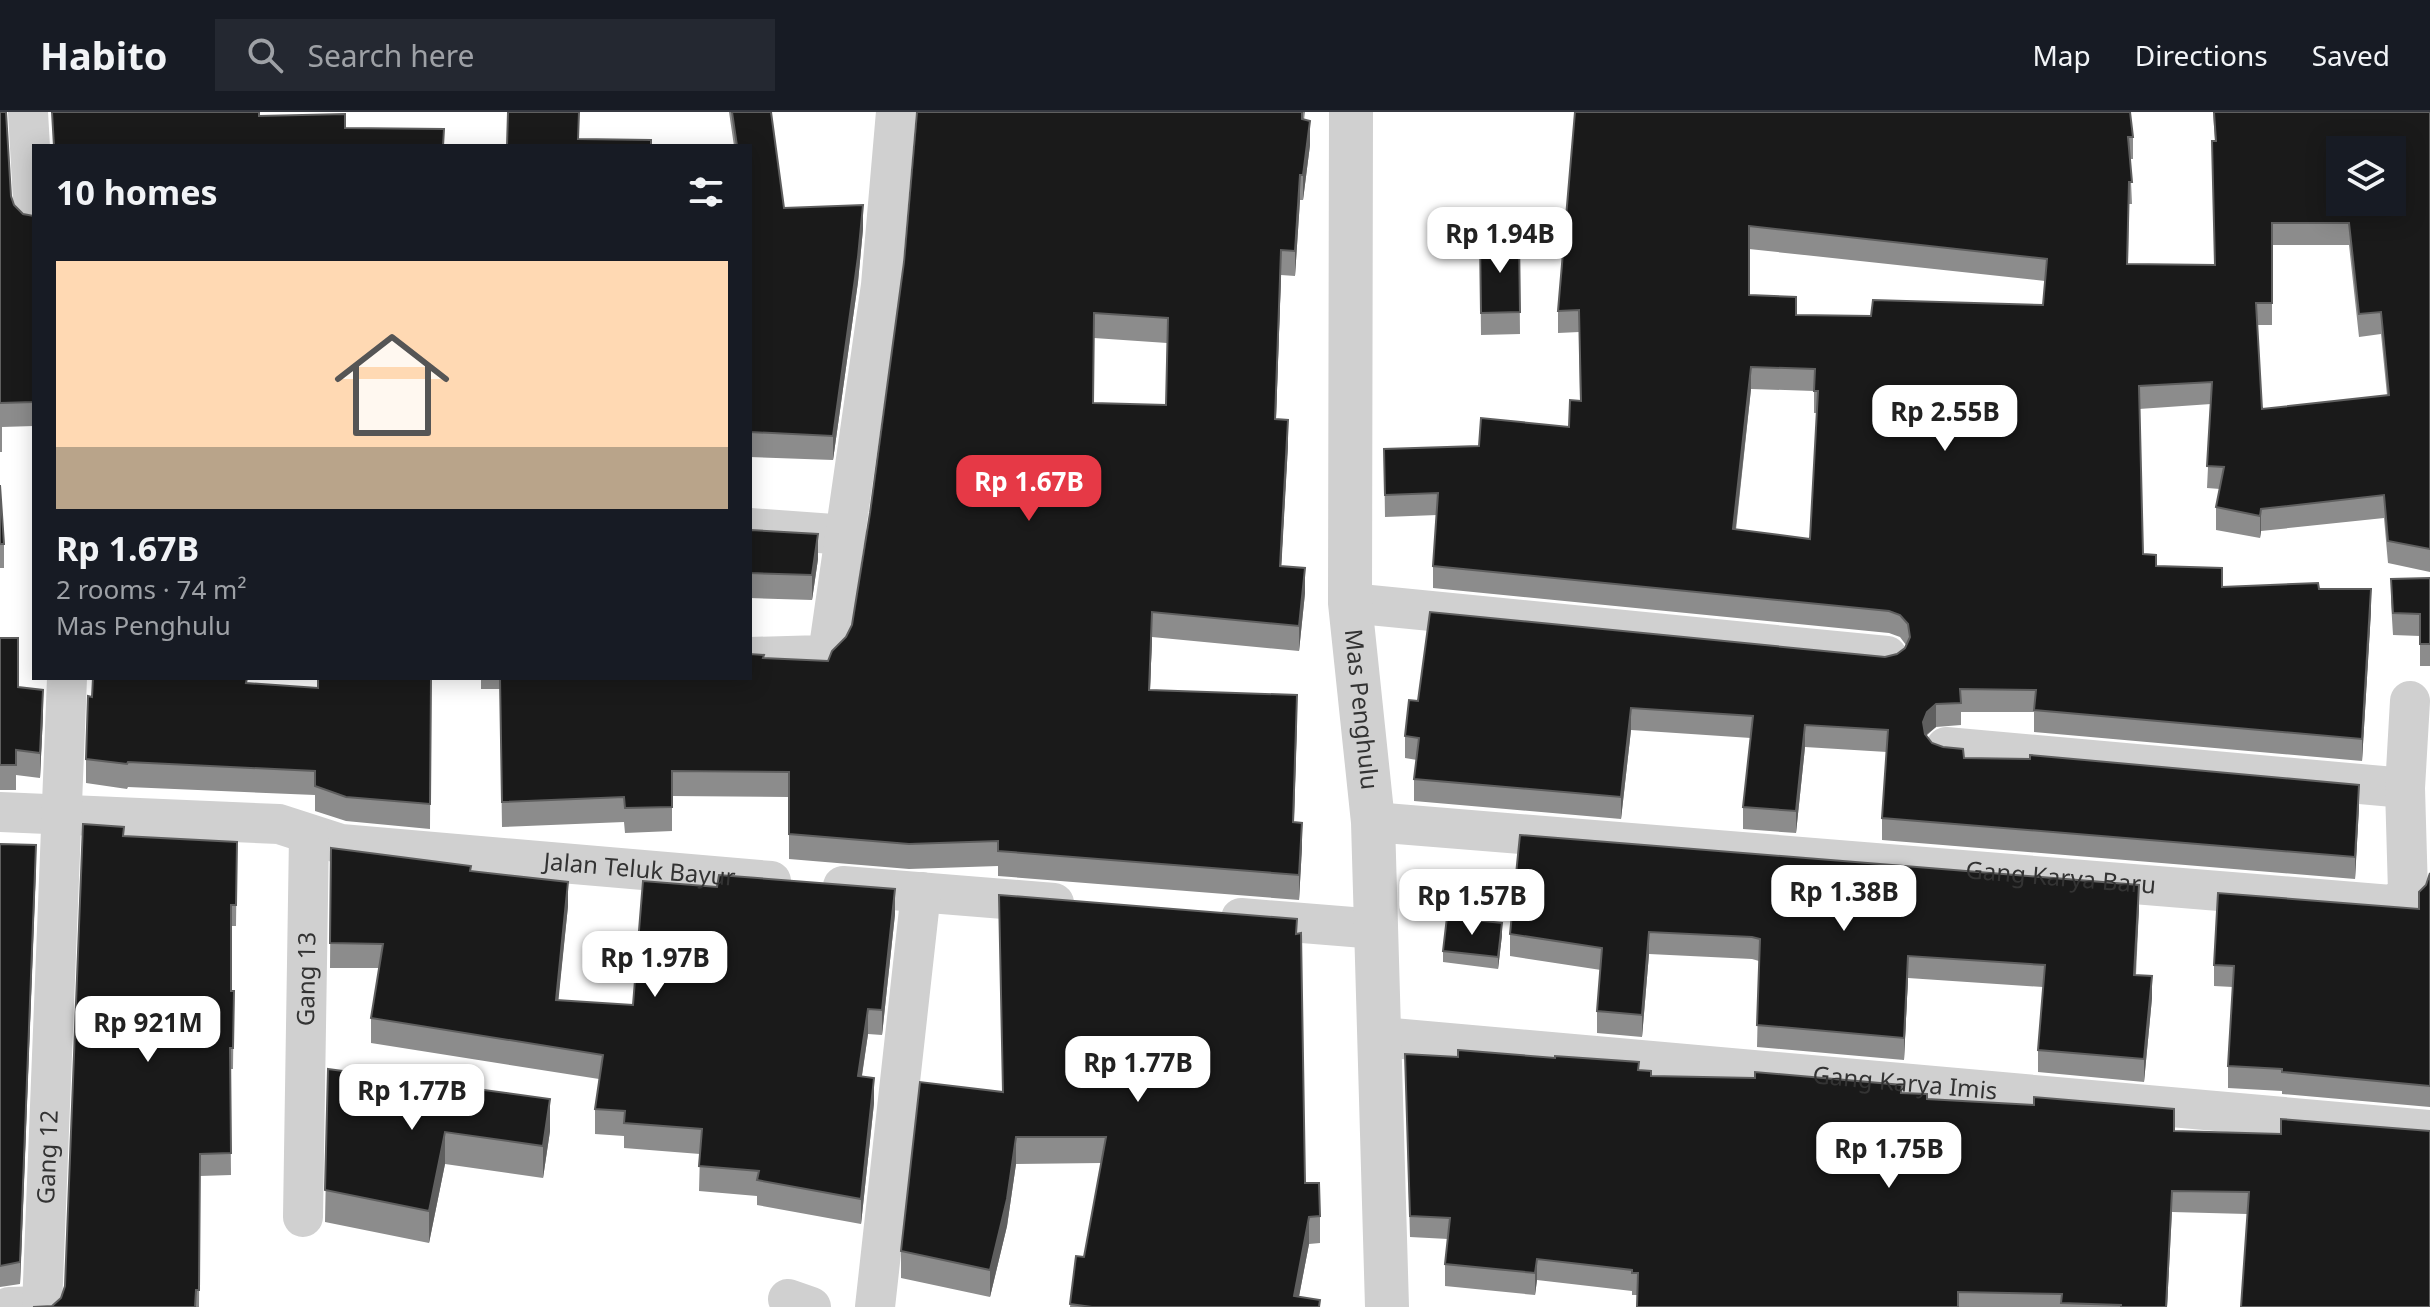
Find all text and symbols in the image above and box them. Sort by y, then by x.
search box [215,19,775,91]
text: Habito [40,29,167,81]
icon: search [243,33,287,77]
text: Search here [307,35,474,76]
text: Map [2032,36,2091,74]
text: Directions [2135,36,2268,74]
text: Saved [2312,36,2390,74]
map controls [2326,136,2406,216]
button: layers [2326,136,2406,216]
text: 10 homes [56,169,218,215]
icon: filters [684,170,728,214]
pin: Rp 1.94B [1417,207,1583,275]
text: Rp 1.94B [1445,215,1555,251]
icon: home [320,313,464,457]
pin: Rp 2.55B [1862,385,2028,453]
text: Rp 2.55B [1890,393,2000,429]
pin: Rp 1.67B [946,455,1112,523]
text: Rp 1.67B [974,463,1084,499]
text: Rp 1.67B [56,525,199,571]
text: 2 rooms · 74 m² [56,571,246,607]
text: Mas Penghulu [56,607,231,643]
street label: Mas Penghulu [1338,627,1388,791]
street label: Jalan Teluk Bayur [540,843,737,893]
street label: Gang Karya Baru [1964,852,2157,901]
pin: Rp 1.38B [1761,865,1927,933]
pin: Rp 1.57B [1389,869,1555,937]
text: Rp 1.38B [1789,873,1899,909]
text: Rp 1.57B [1417,877,1527,913]
pin: Rp 1.97B [572,931,738,999]
street label: Gang 13 [288,932,322,1026]
text: Rp 1.97B [600,939,710,975]
pin: Rp 921M [74,996,222,1064]
text: Rp 921M [93,1004,203,1040]
pin: Rp 1.77B [1055,1036,1221,1104]
text: Rp 1.77B [1083,1044,1193,1080]
street label: Gang Karya Imis [1811,1057,1999,1107]
pin: Rp 1.77B [329,1064,495,1132]
text: Rp 1.77B [357,1072,467,1108]
street label: Gang 12 [28,1109,65,1205]
pin: Rp 1.75B [1806,1122,1972,1190]
text: Rp 1.75B [1834,1130,1944,1166]

